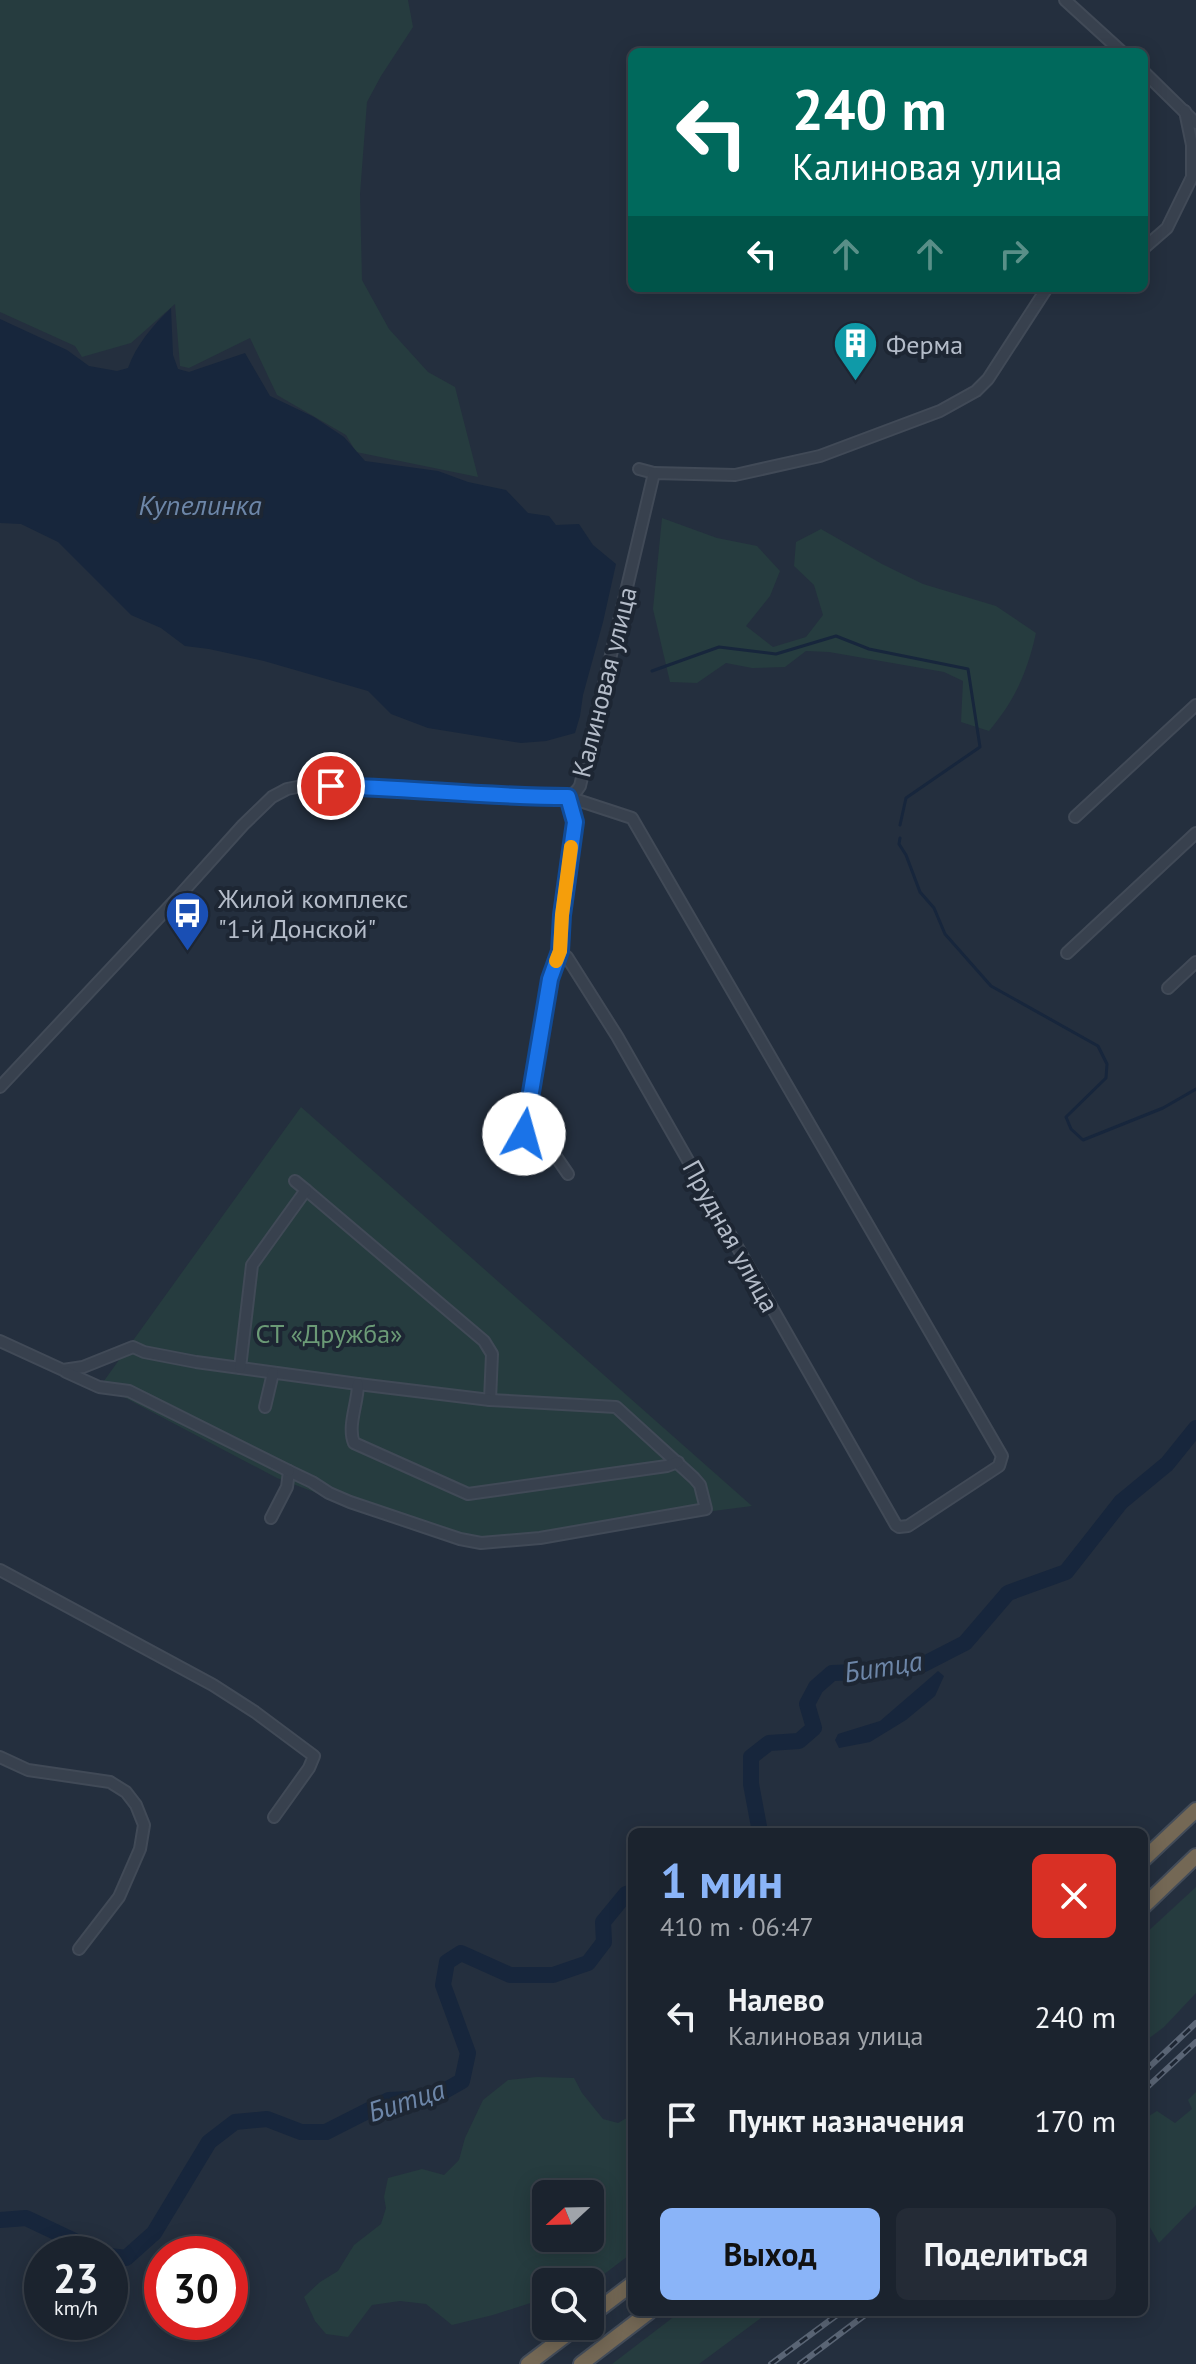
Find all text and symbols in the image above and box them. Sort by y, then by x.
text: 240 m [792,73,947,145]
icon: left [660,80,764,184]
text: Калиновая улица [792,143,1062,190]
icon: left [740,232,784,276]
icon: ahead [824,232,868,276]
icon: ahead [908,232,952,276]
icon: right [992,232,1036,276]
building icon: Ферма [831,320,879,383]
place label: Ферма [886,328,963,361]
water label: Купелинка [138,486,262,523]
street label: Калиновая улица [564,583,644,781]
pin [297,752,365,820]
icon: arrive [309,764,353,808]
place label: Жилой комплекс "1-й Донской" [217,882,408,945]
bus stop icon: Жилой комплекс "1-й Донской" [163,889,211,952]
position arrow [482,1092,566,1176]
street label: Прудная улица [676,1154,786,1318]
park label: СТ «Дружба» [256,1317,402,1350]
water label: Битца [841,1642,925,1690]
text: 1 мин [660,1849,783,1911]
button: close [1032,1854,1116,1938]
text: 410 m · 06:47 [660,1910,814,1943]
text: Налево [728,1980,824,2019]
icon: left [660,1994,704,2038]
text: 240 m [1035,1997,1116,2036]
text: Калиновая улица [728,2019,923,2052]
water label: Битца [363,2070,450,2130]
icon: arrive [660,2098,704,2142]
text: Пункт назначения [728,2101,964,2140]
text: 170 m [1035,2101,1116,2140]
north arrow [532,2180,604,2252]
map controls [532,2180,604,2340]
button: Выход [660,2208,880,2300]
button: Поделиться [896,2208,1116,2300]
speed limit sign: 30 [144,2236,248,2340]
text: 23 [53,2252,99,2304]
button: search [532,2268,604,2340]
text: km/h [54,2295,98,2321]

